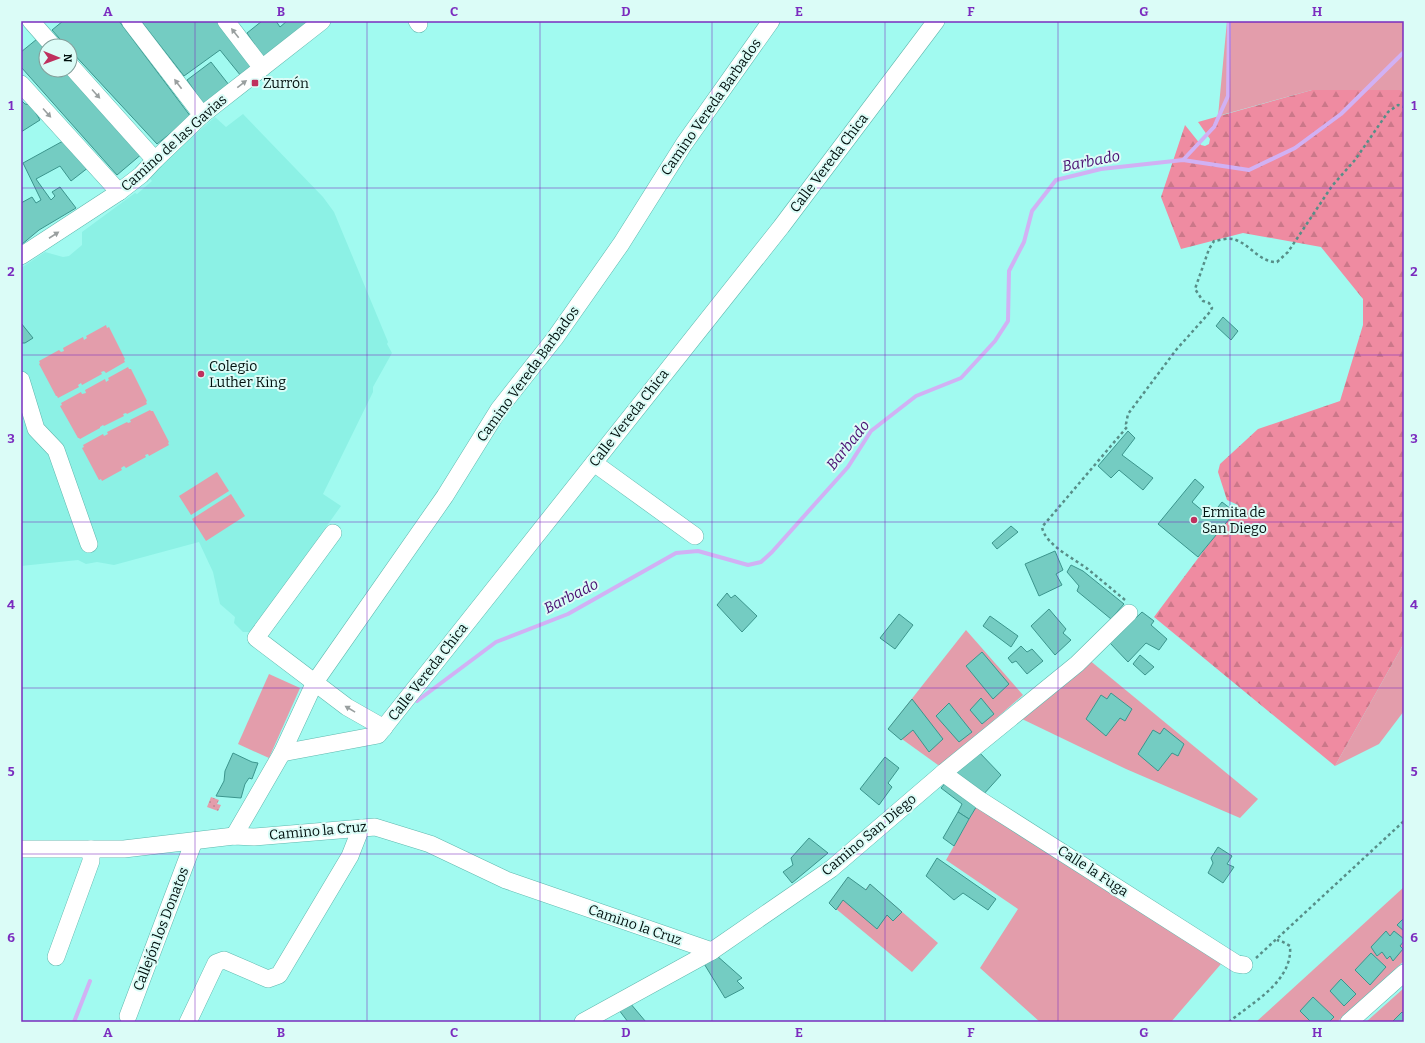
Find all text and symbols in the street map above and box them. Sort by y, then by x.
text: A [103,4,113,19]
text: B [277,4,285,19]
text: C [450,4,458,19]
text: D [621,4,631,19]
text: E [795,4,803,19]
text: F [967,4,975,19]
text: G [1139,4,1149,19]
text: H [1312,4,1322,19]
one-way arrow [231,28,239,39]
street label: Camino Vereda Barbados [657,35,765,179]
north arrow [38,38,78,78]
text: N [61,54,74,63]
place label: Zurrón [263,75,309,92]
marker: Zurrón [250,78,260,88]
one-way arrow [174,79,183,90]
one-way arrow [236,79,247,88]
one-way arrow [91,89,101,99]
street label: Camino de las Gavias [118,91,230,195]
text: 1 [8,98,14,113]
text: 1 [1411,98,1417,113]
one-way arrow [43,108,52,118]
street label: Calle Vereda Chica [786,110,872,216]
water label: Barbado [1060,147,1122,175]
one-way arrow [49,231,59,239]
text: 2 [7,264,15,279]
text: 2 [1410,264,1418,279]
street label: Camino Vereda Barbados [473,303,583,445]
place label: Colegio Luther King [209,358,286,391]
street label: Calle Vereda Chica [586,365,673,470]
marker: Colegio Luther King [196,369,206,379]
water label: Barbado [823,417,873,473]
text: 3 [7,431,15,446]
text: 3 [1410,431,1418,446]
place label: Ermita de San Diego [1202,504,1267,537]
marker: Ermita de San Diego [1189,515,1199,525]
water label: Barbado [541,575,601,617]
text: 4 [7,597,15,612]
text: 4 [1410,597,1418,612]
street label: Calle Vereda Chica [385,619,472,724]
one-way arrow [344,705,356,712]
text: 5 [7,764,15,779]
text: 5 [1410,764,1418,779]
street label: Camino San Diego [818,790,920,880]
street label: Camino la Cruz [268,818,368,844]
street label: Calle la Fuga [1054,842,1132,900]
street label: Callejón los Donatos [130,865,192,993]
street label: Camino la Cruz [586,901,684,949]
text: 6 [7,930,15,945]
text: 6 [1410,930,1418,945]
text: A [103,1025,113,1040]
text: B [277,1025,285,1040]
text: C [450,1025,458,1040]
text: D [621,1025,631,1040]
text: E [795,1025,803,1040]
text: F [967,1025,975,1040]
text: G [1139,1025,1149,1040]
text: H [1312,1025,1322,1040]

